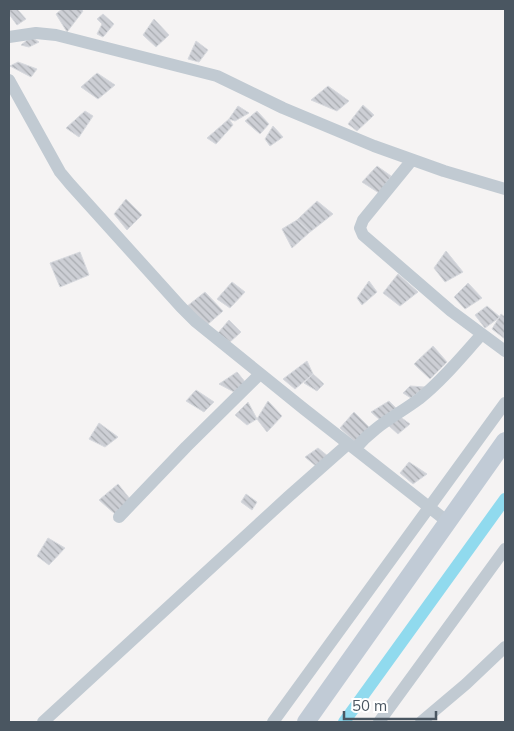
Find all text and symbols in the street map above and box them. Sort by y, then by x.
scale bar [344,688,436,720]
text: 50 m [352,696,387,715]

